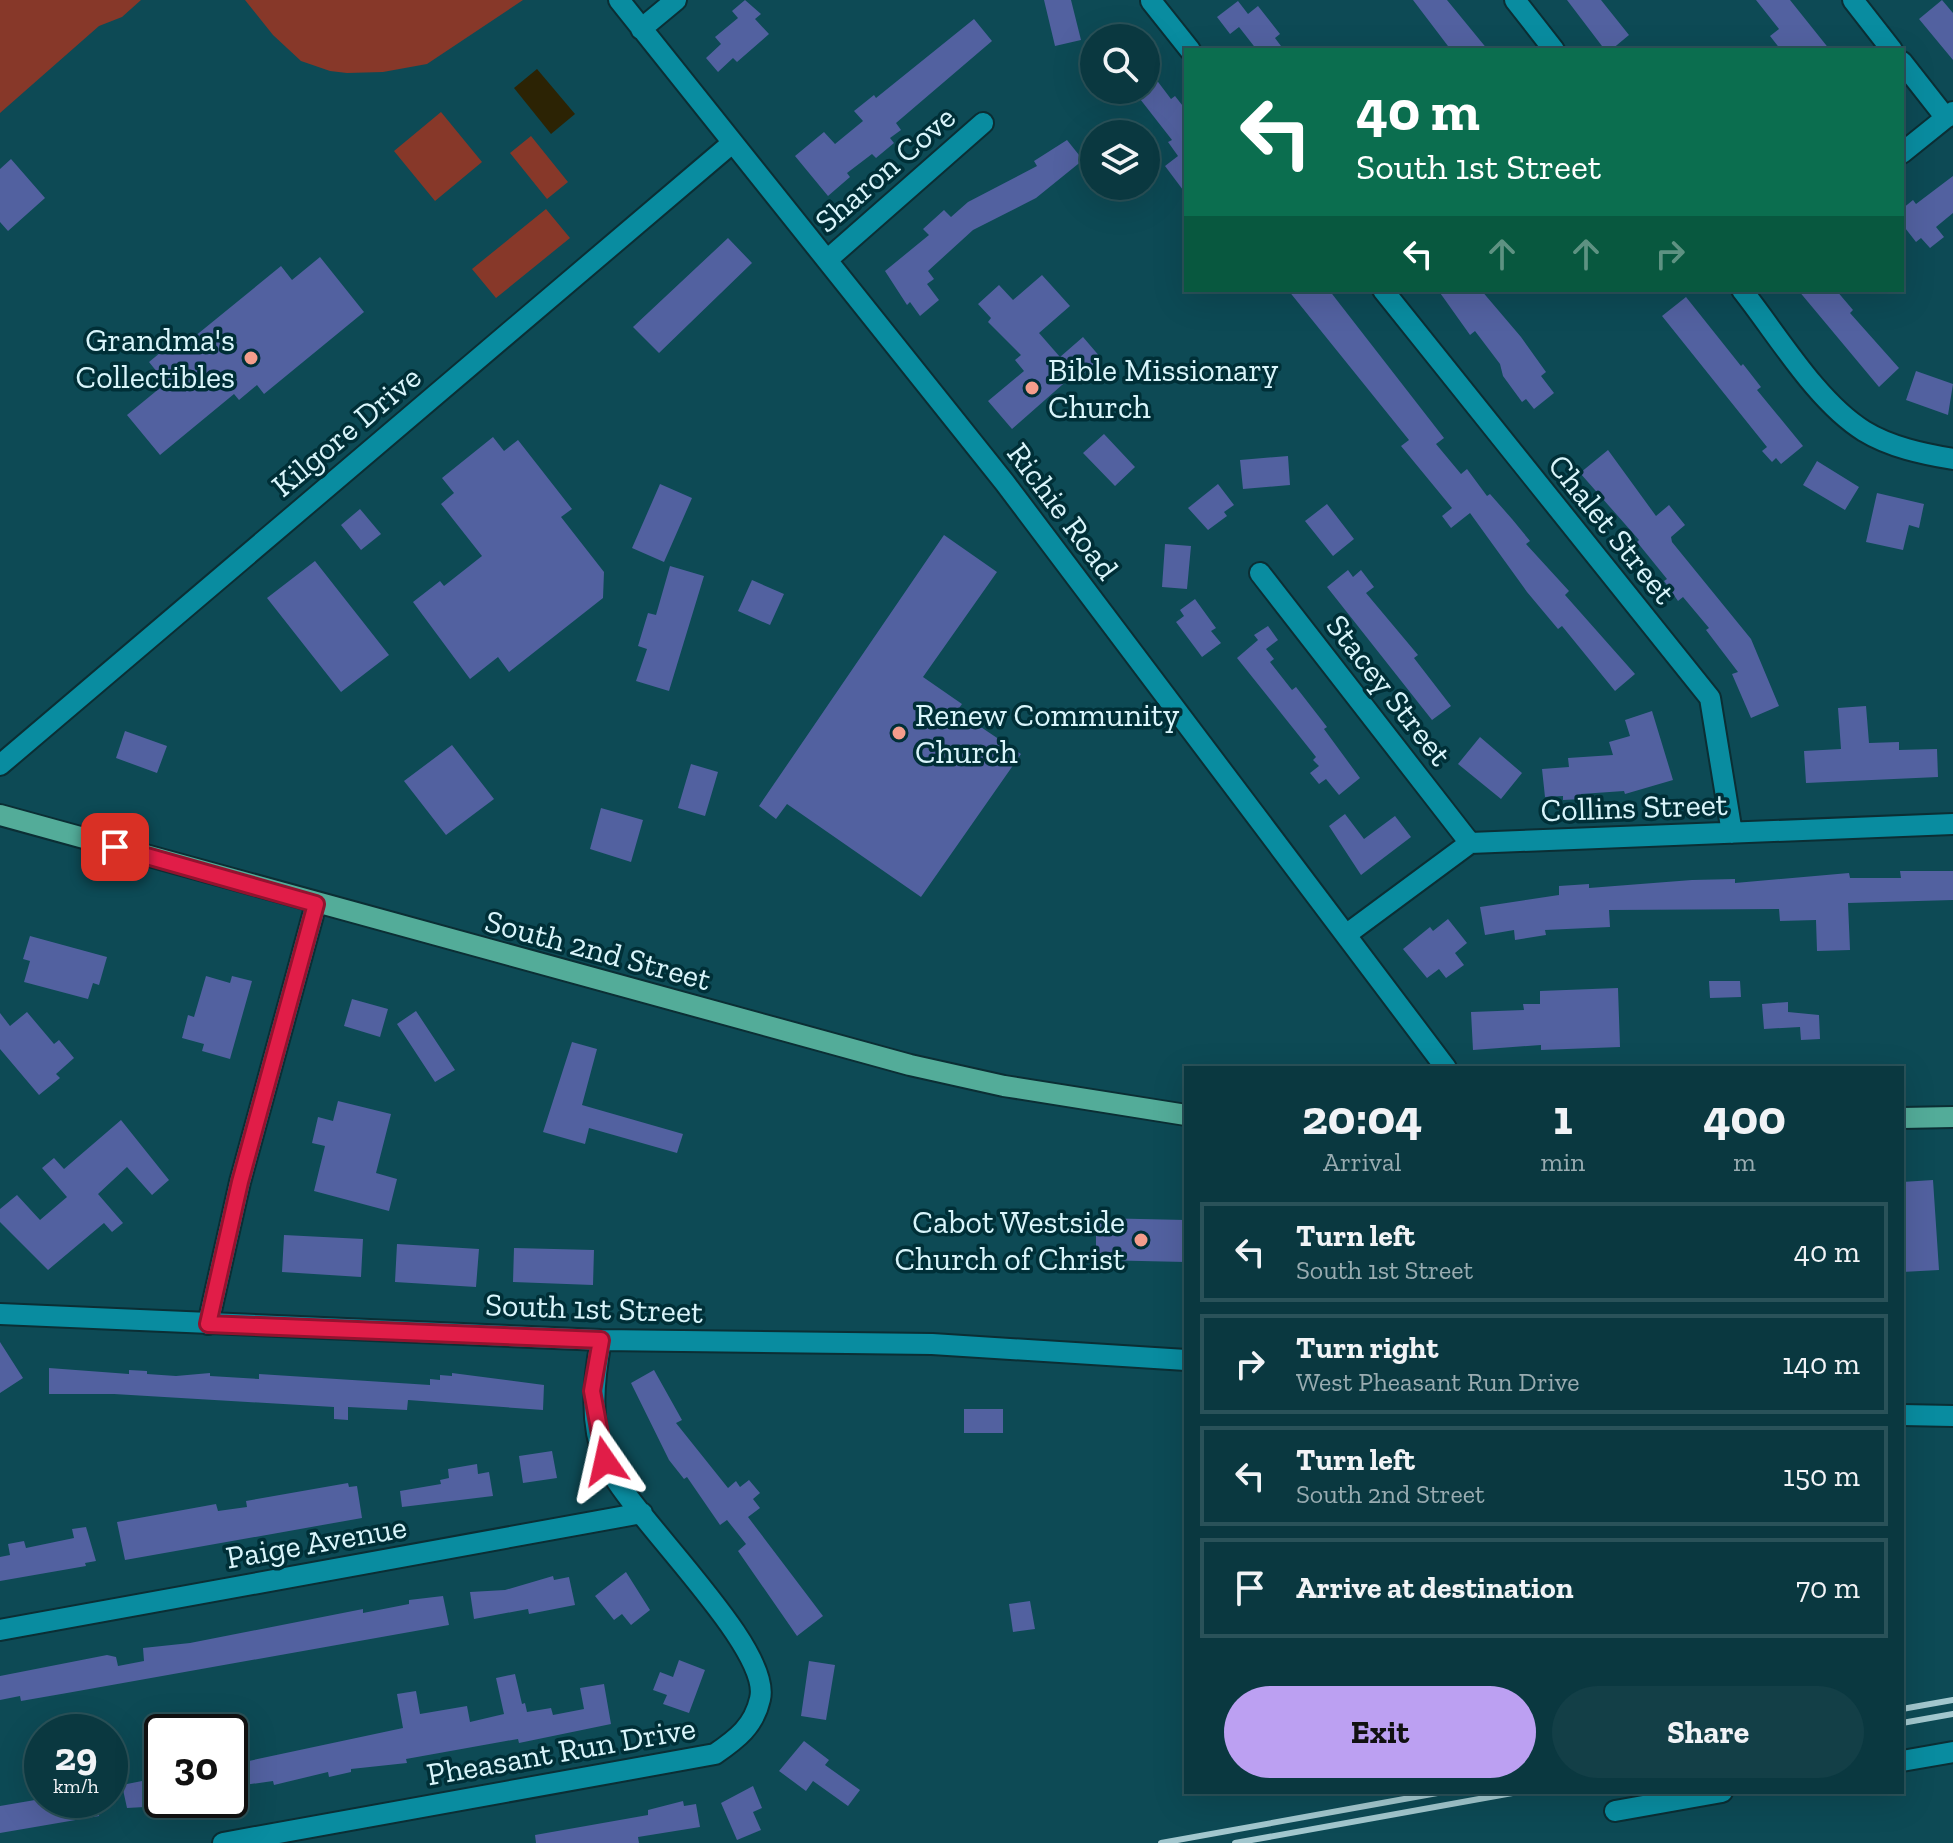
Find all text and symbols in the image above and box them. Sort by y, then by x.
map controls [1080,24,1160,200]
button: search [1080,24,1160,104]
text: 40 m [1356,77,1480,144]
icon: left [1224,80,1328,184]
street label: Sharon Cove [807,98,963,240]
button: layers [1080,120,1160,200]
text: South 1st Street [1356,145,1601,188]
icon: left [1396,232,1440,276]
icon: ahead [1480,232,1524,276]
icon: ahead [1564,232,1608,276]
icon: right [1648,232,1692,276]
place label: Grandma's Collectibles [76,321,235,396]
marker: Grandma's Collectibles [242,349,260,367]
place label: Bible Missionary Church [1048,351,1279,426]
street label: Kilgore Drive [264,358,428,504]
marker: Bible Missionary Church [1023,379,1041,397]
street label: Richie Road [999,435,1127,587]
street label: Chalet Street [1540,447,1684,611]
street label: Stacey Street [1318,607,1460,773]
place label: Renew Community Church [915,696,1180,771]
marker: Renew Community Church [890,724,908,742]
street label: Collins Street [1540,785,1728,829]
pin [81,813,149,881]
icon: arrive [93,825,137,869]
street label: South 2nd Street [481,902,715,998]
text: 20:04 [1302,1089,1422,1146]
text: 1 [1553,1089,1573,1146]
text: 400 [1703,1089,1786,1146]
text: Arrival [1323,1146,1401,1178]
text: min [1541,1146,1585,1178]
text: m [1733,1146,1756,1178]
place label: Cabot Westside Church of Christ [895,1203,1125,1278]
text: Turn left [1296,1218,1415,1254]
icon: left [1228,1230,1272,1274]
marker: Cabot Westside Church of Christ [1132,1231,1150,1249]
text: 40 m [1794,1234,1860,1270]
text: South 1st Street [1296,1254,1473,1286]
street label: South 1st Street [484,1285,704,1331]
text: Turn right [1296,1330,1438,1366]
icon: right [1228,1342,1272,1386]
text: 140 m [1782,1346,1860,1382]
text: West Pheasant Run Drive [1296,1366,1580,1398]
position arrow [563,1419,647,1503]
text: Turn left [1296,1442,1415,1478]
icon: left [1228,1454,1272,1498]
text: 150 m [1783,1458,1860,1494]
text: South 2nd Street [1296,1478,1485,1510]
street label: Paige Avenue [223,1507,409,1577]
icon: arrive [1228,1566,1272,1610]
text: Arrive at destination [1296,1570,1573,1606]
text: 70 m [1796,1570,1860,1606]
button: Exit [1224,1686,1536,1778]
button: Share [1552,1686,1864,1778]
street label: Pheasant Run Drive [424,1709,698,1793]
speed limit sign: 30 [144,1714,248,1818]
text: 29 [55,1732,97,1780]
text: km/h [53,1774,99,1798]

